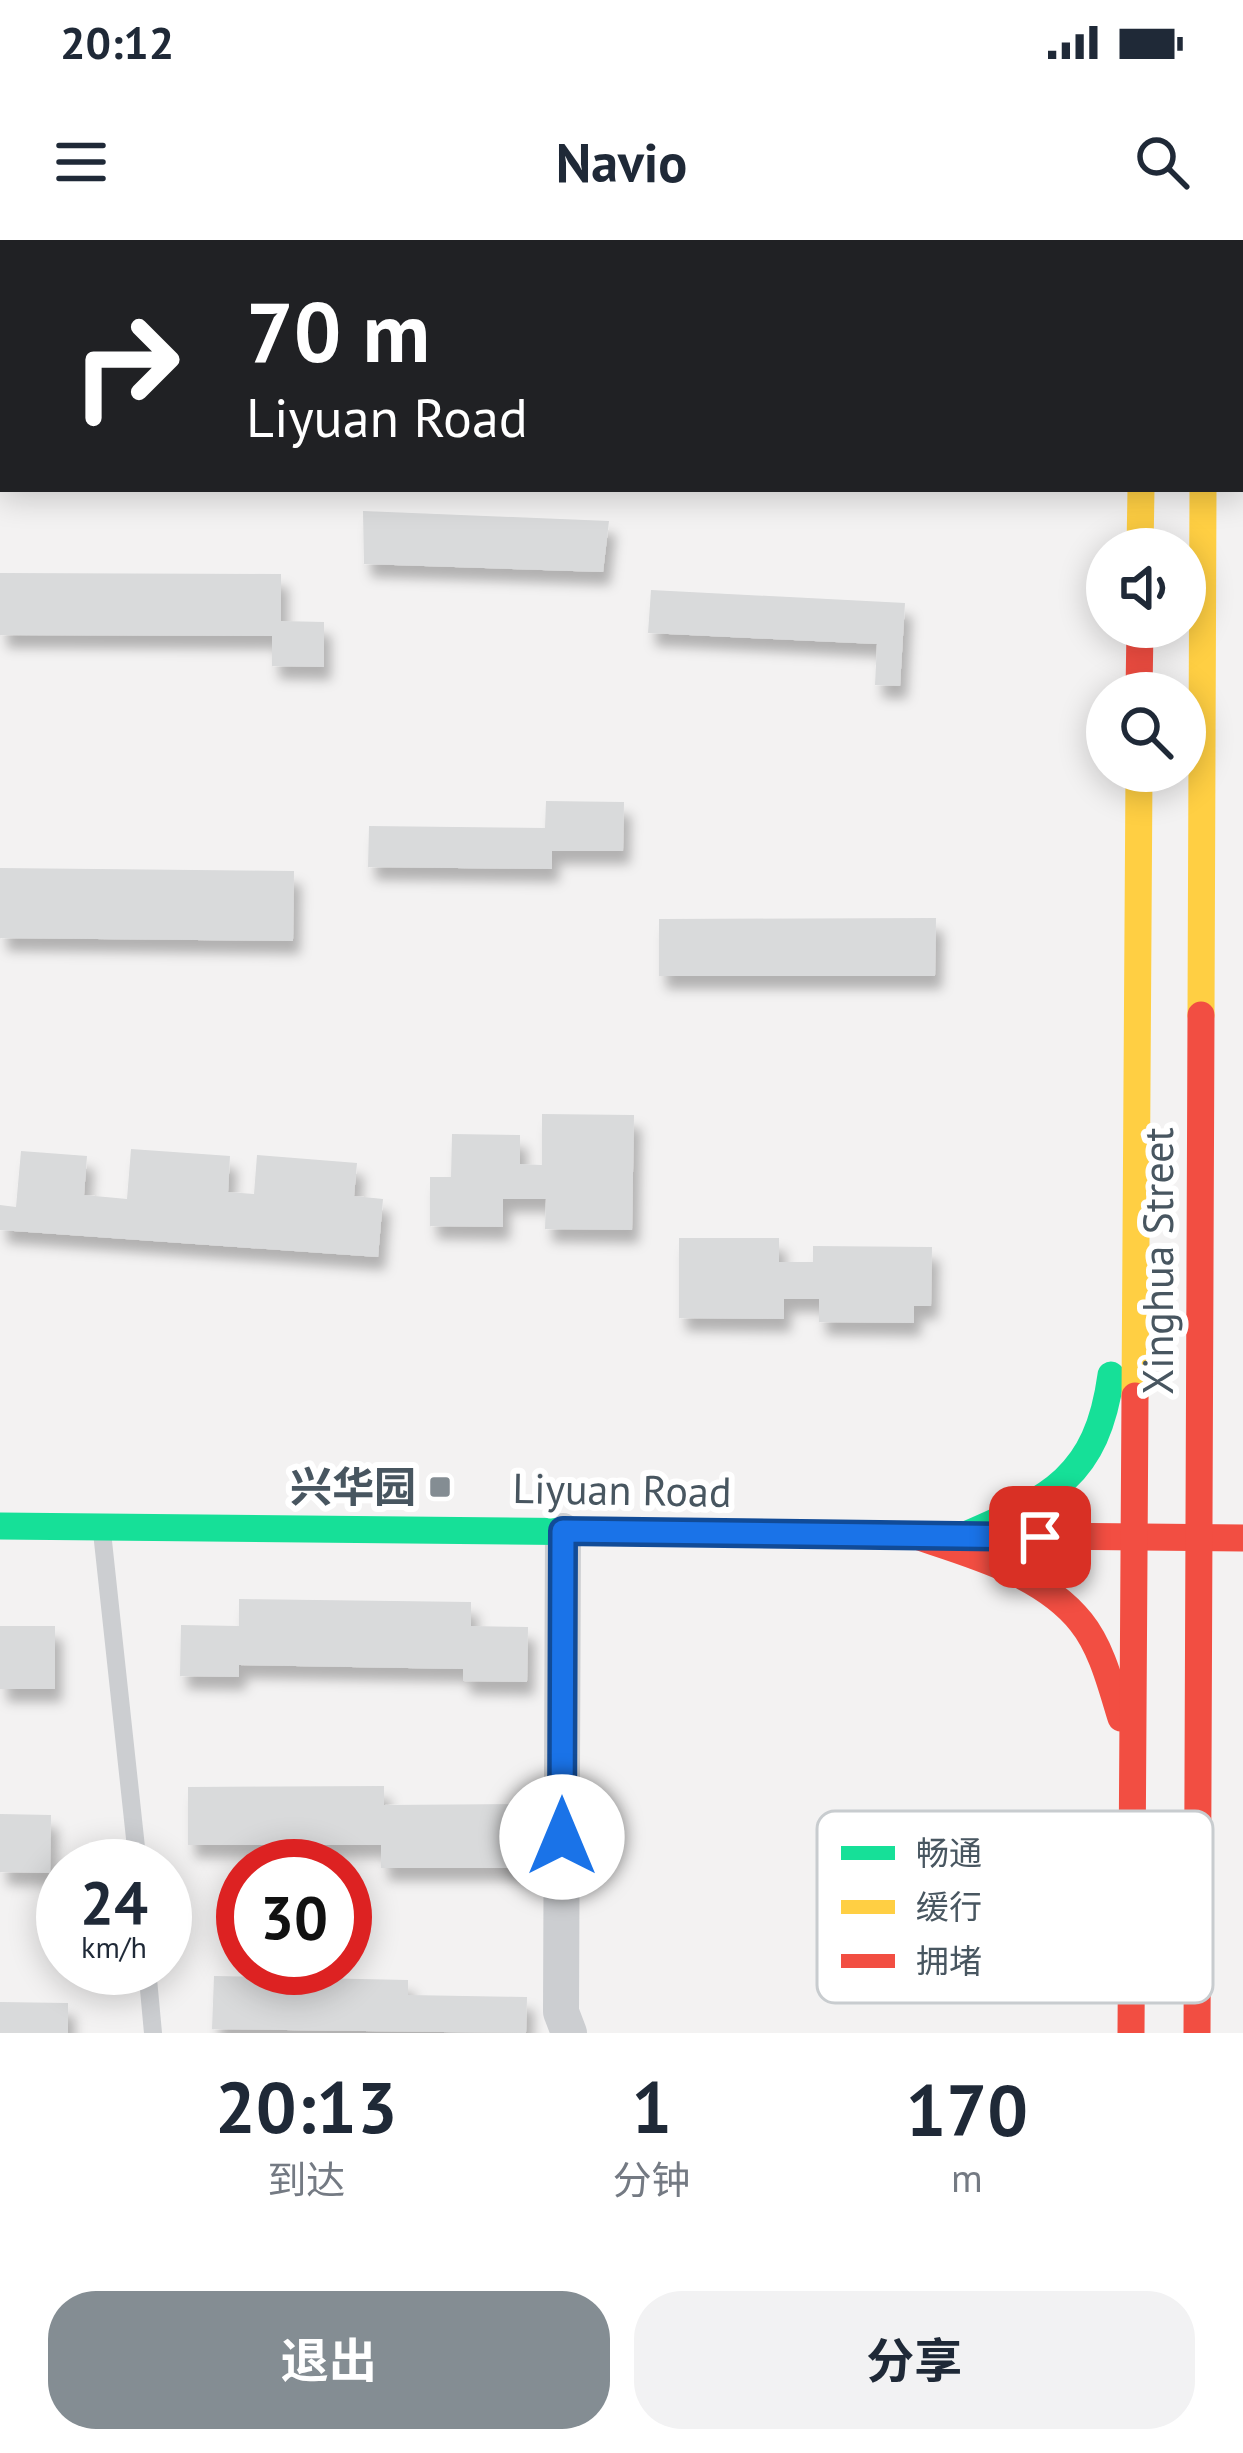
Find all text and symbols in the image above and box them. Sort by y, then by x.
text: 20:12 [60,13,174,71]
text: Navio [556,127,687,197]
icon: menu [48,129,114,195]
icon: search [1129,129,1195,195]
text: 70 m [246,276,430,385]
icon: right [48,288,204,444]
text: Liyuan Road [246,382,528,452]
map controls [1086,528,1206,792]
button: sound [1086,528,1206,648]
button: search [1086,672,1206,792]
street label: Xinghua Street [1130,1127,1185,1395]
place label: 兴华园 [290,1459,416,1514]
street label: Liyuan Road [512,1460,732,1519]
marker: 兴华园 [427,1474,453,1500]
pin [989,1486,1091,1588]
icon: arrive [1007,1504,1073,1570]
position arrow [499,1774,625,1900]
legend [817,1811,1213,2003]
text: 畅通 [916,1831,982,1874]
speed limit sign: 30 [216,1839,372,1995]
text: 24 [80,1863,148,1941]
text: 缓行 [916,1885,982,1928]
text: km/h [81,1927,147,1966]
text: 拥堵 [916,1939,982,1982]
text: 20:13 [215,2060,398,2153]
text: 1 [631,2060,672,2153]
text: 170 [906,2063,1028,2156]
text: m [951,2152,983,2203]
text: 到达 [267,2154,345,2205]
text: 分钟 [613,2154,691,2205]
button: 退出 [48,2291,610,2429]
button: 分享 [634,2291,1195,2429]

